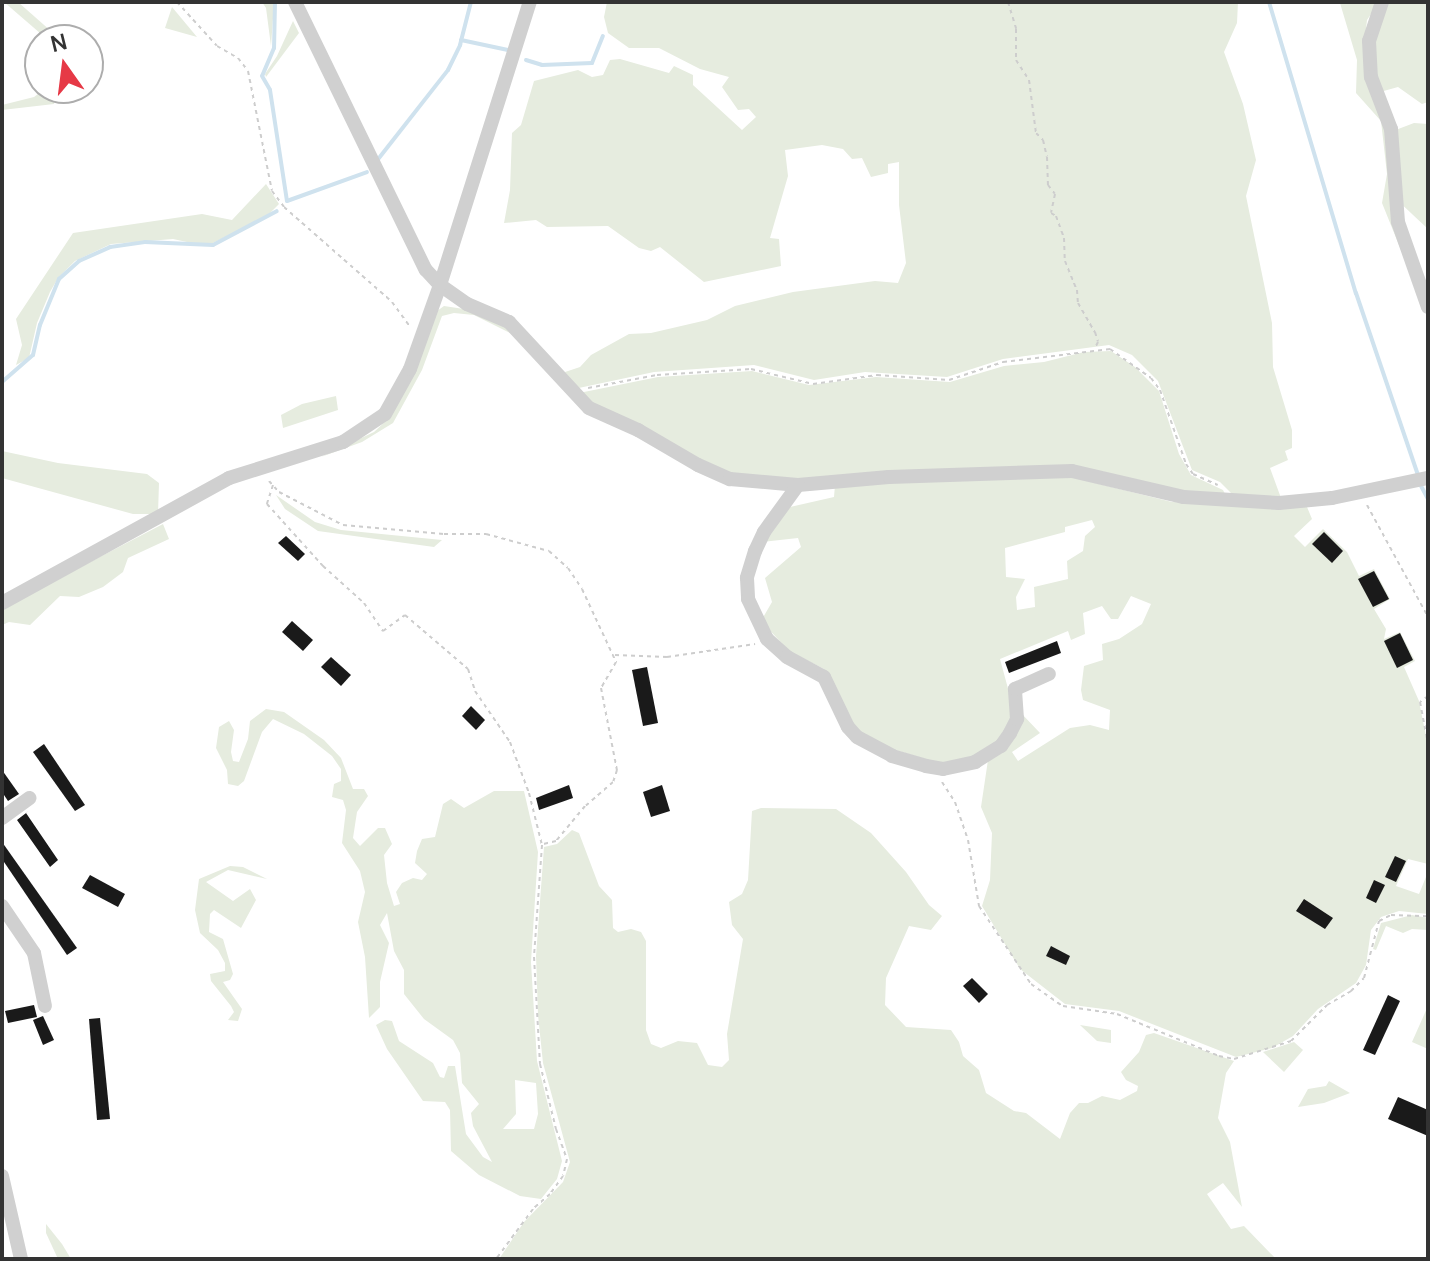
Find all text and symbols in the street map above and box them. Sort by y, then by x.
north arrow [24,24,104,104]
text: N [47,26,70,59]

